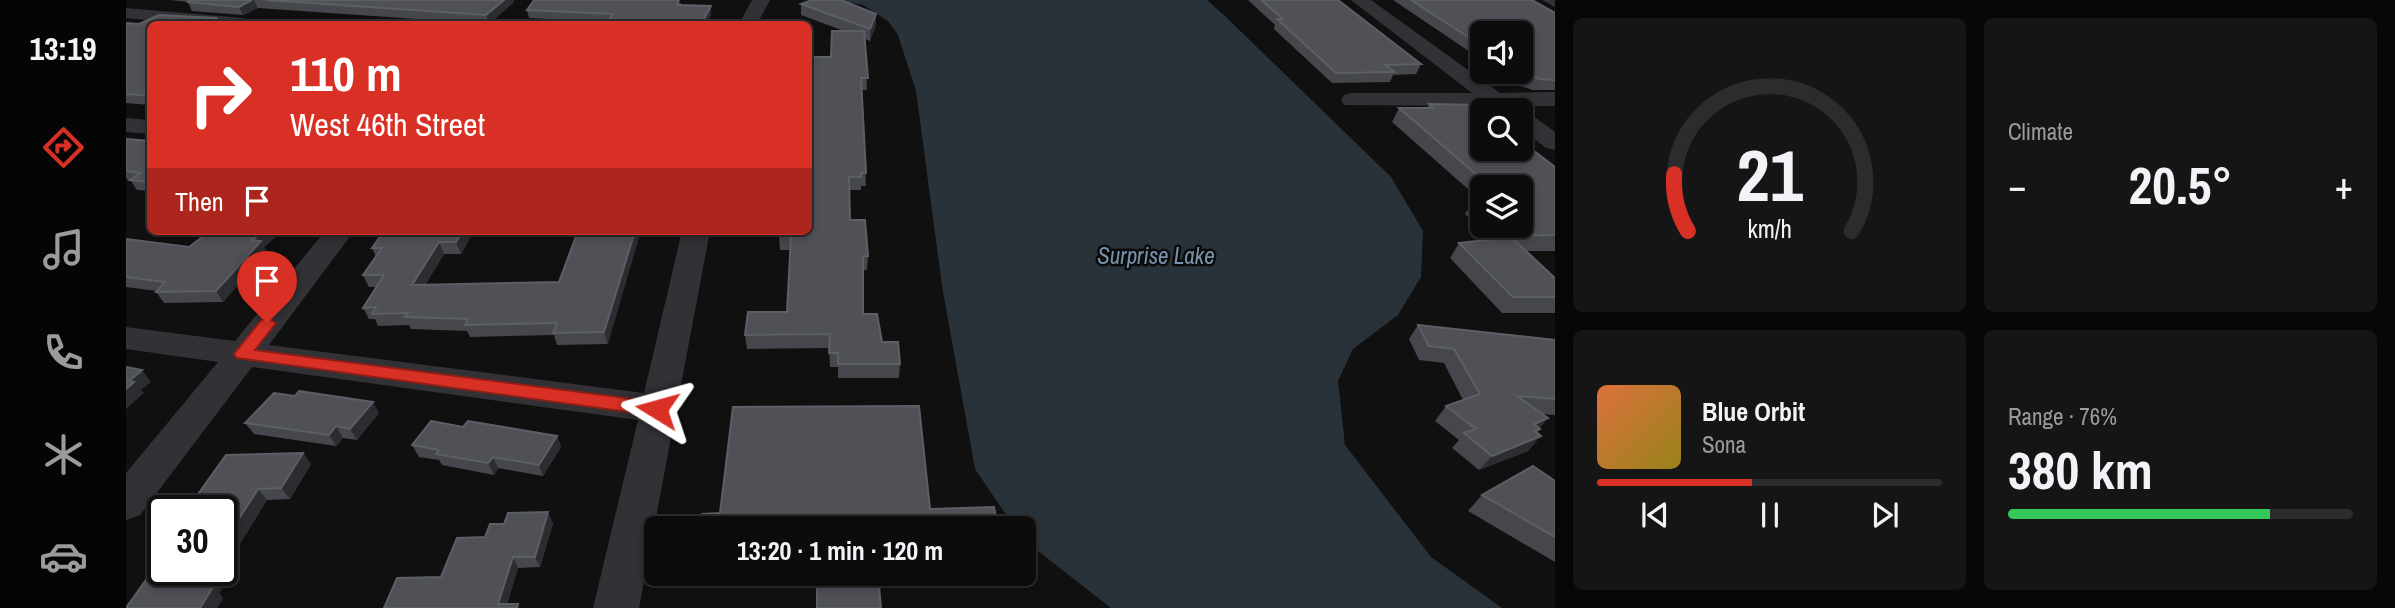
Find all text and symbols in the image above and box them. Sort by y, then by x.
map controls [1470,21,1533,238]
button: sound [1470,21,1533,84]
text: 13:19 [29,27,97,70]
text: 110 m [290,40,402,106]
icon: right [175,49,266,140]
button: search [1470,98,1533,161]
text: West 46th Street [290,103,485,146]
text: Climate [2008,116,2073,147]
icon: directions [39,123,88,172]
text: 21 [1736,126,1803,224]
text: 20.5° [2129,150,2232,220]
text: − [2008,160,2026,211]
text: + [2335,160,2353,211]
button: layers [1470,175,1533,238]
icon: arrive [238,182,276,220]
text: Then [175,184,224,219]
text: km/h [1747,212,1792,246]
icon: music [39,225,88,274]
water label: Surprise Lake [1097,240,1215,271]
pin [237,251,297,323]
icon: arrive [248,262,286,300]
icon: phone [39,328,88,377]
position arrow [620,372,694,446]
text: Blue Orbit [1702,394,1805,429]
text: Range · 76% [2008,401,2117,432]
text: Sona [1702,429,1746,460]
icon: climate [39,430,88,479]
text: 380 km [2008,435,2153,505]
speed limit sign: 30 [147,495,238,586]
icon: previous [1636,496,1674,534]
icon: pause [1751,496,1789,534]
icon: next [1866,496,1904,534]
icon: car [39,532,88,581]
text: 13:20 · 1 min · 120 m [737,533,943,568]

